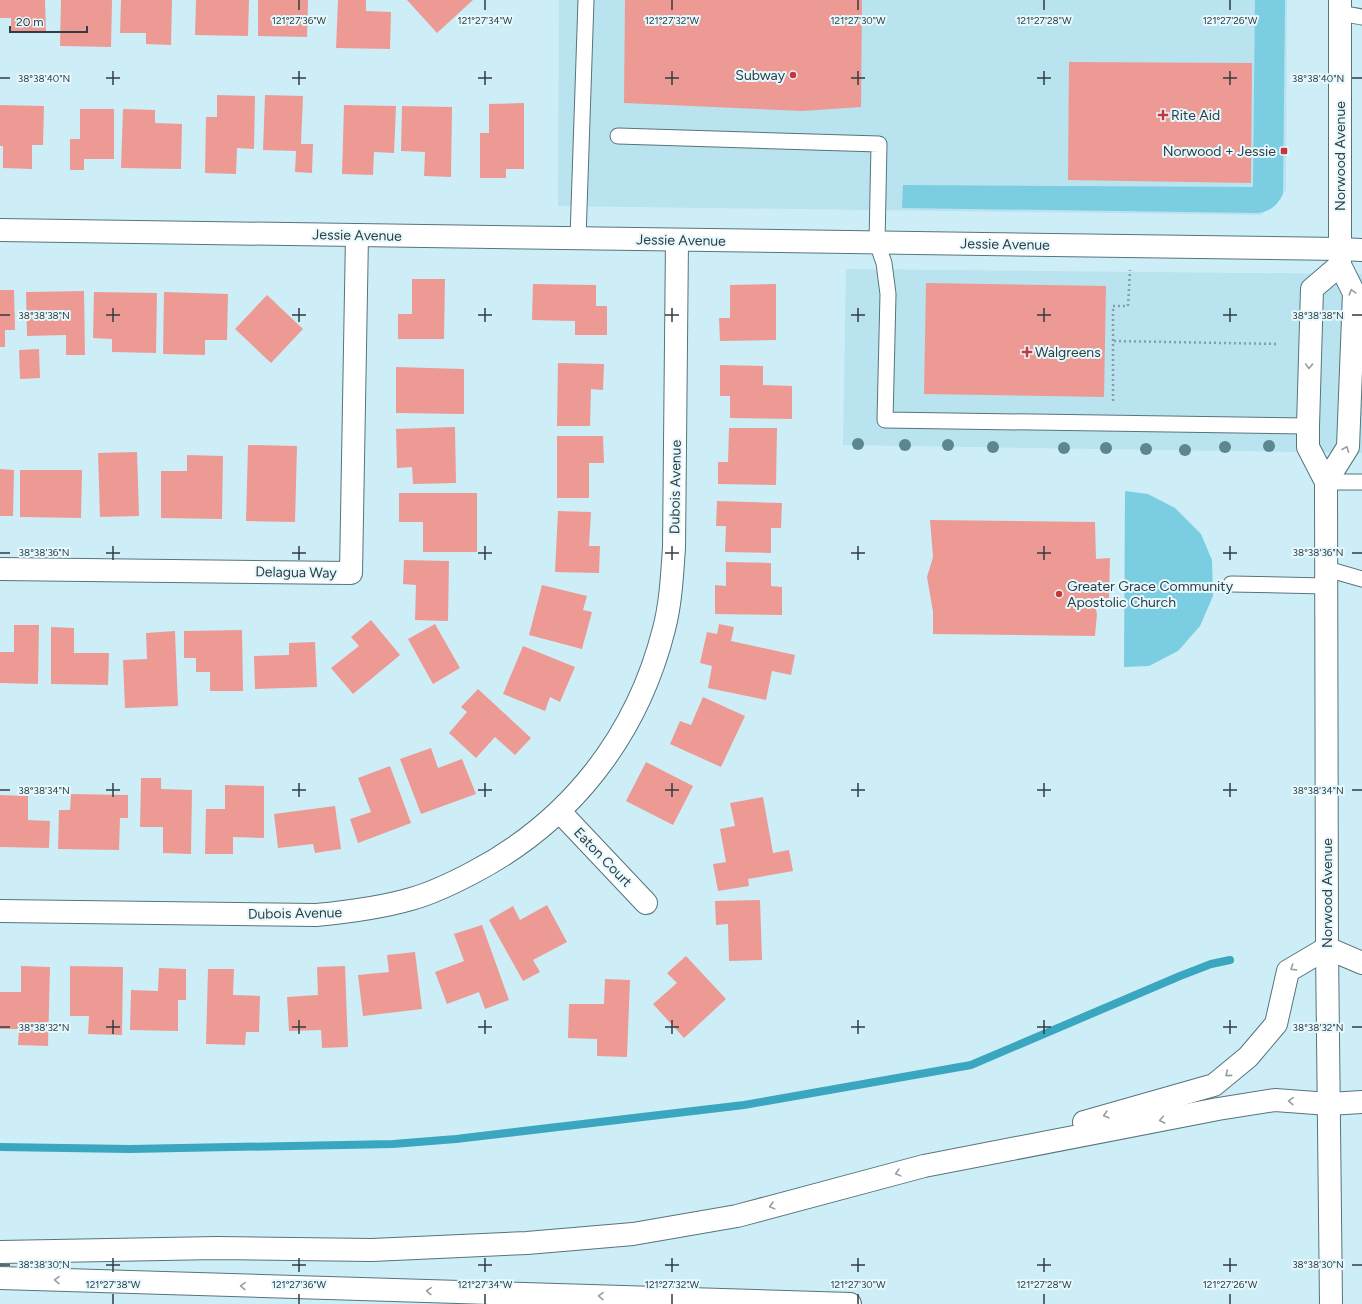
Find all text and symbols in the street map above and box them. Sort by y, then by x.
scale bar [10,8,87,34]
text: 121°27'36"W [272,14,327,27]
text: 121°27'34"W [458,14,513,27]
text: 121°27'32"W [645,14,700,27]
text: 121°27'30"W [830,14,886,27]
text: 121°27'28"W [1016,14,1072,27]
text: 121°27'26"W [1203,14,1258,27]
text: 20 m [16,15,44,29]
place label: Subway [735,67,786,84]
marker: Subway [788,70,798,80]
text: 38°38'40"N [18,72,70,85]
text: 38°38'40"N [1292,72,1344,85]
street label: Norwood Avenue [1332,101,1349,211]
place label: Rite Aid [1171,107,1220,124]
marker: Rite Aid [1158,110,1168,120]
place label: Norwood + Jessie [1163,143,1276,160]
marker: Norwood + Jessie [1279,146,1289,156]
street label: Jessie Avenue [312,226,402,245]
street label: Jessie Avenue [636,231,726,250]
street label: Jessie Avenue [960,235,1050,254]
one-way arrow [1348,289,1357,296]
text: 38°38'38"N [18,309,70,322]
text: 38°38'38"N [1292,309,1344,322]
place label: Walgreens [1035,344,1101,361]
marker: Walgreens [1022,347,1032,357]
one-way arrow [1305,363,1314,369]
street label: Dubois Avenue [666,439,685,534]
one-way arrow [1341,445,1349,452]
text: 38°38'36"N [19,546,69,559]
text: 38°38'36"N [1293,546,1343,559]
street label: Delagua Way [255,563,337,582]
place label: Greater Grace Community Apostolic Church [1067,578,1234,611]
marker: Greater Grace Community Apostolic Church [1054,589,1064,599]
text: 38°38'34"N [18,784,70,797]
text: 38°38'34"N [1292,784,1344,797]
street label: Eaton Court [570,824,635,891]
street label: Norwood Avenue [1319,838,1336,948]
street label: Dubois Avenue [248,904,343,923]
one-way arrow [1290,963,1297,970]
text: 38°38'32"N [19,1021,69,1034]
text: 38°38'32"N [1293,1021,1343,1034]
one-way arrow [1225,1069,1232,1076]
one-way arrow [1288,1096,1294,1105]
one-way arrow [1103,1110,1110,1119]
one-way arrow [1159,1115,1166,1123]
one-way arrow [895,1169,901,1177]
one-way arrow [769,1202,775,1210]
text: 38°38'30"N [18,1258,70,1271]
text: 38°38'30"N [1292,1258,1344,1271]
one-way arrow [54,1276,60,1284]
text: 121°27'38"W [86,1278,141,1291]
text: 121°27'36"W [272,1278,327,1291]
text: 121°27'34"W [458,1278,513,1291]
text: 121°27'32"W [645,1278,700,1291]
text: 121°27'30"W [830,1278,886,1291]
text: 121°27'28"W [1016,1278,1072,1291]
text: 121°27'26"W [1203,1278,1258,1291]
one-way arrow [240,1281,246,1290]
one-way arrow [426,1287,432,1295]
one-way arrow [598,1292,604,1301]

